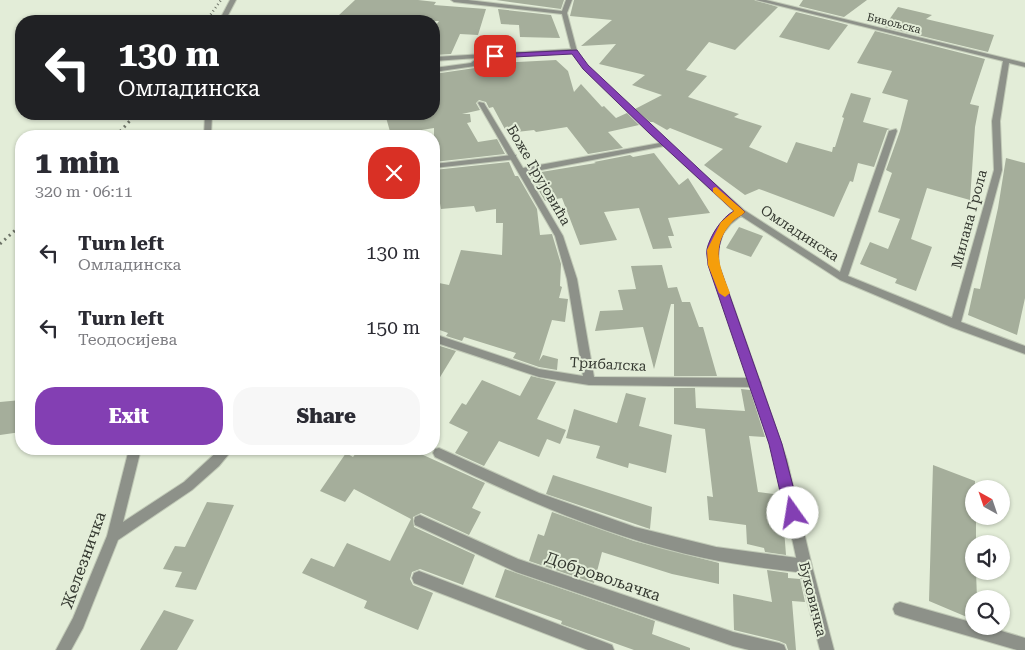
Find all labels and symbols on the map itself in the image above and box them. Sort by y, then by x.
street label: Бивољска [866,11,922,36]
pin [474,35,516,77]
street label: Боже Грујовића [504,122,574,228]
street label: Милана Грола [948,167,990,270]
street label: Омладинска [758,202,843,265]
street label: Трибалска [569,354,647,374]
north arrow [965,480,1010,525]
position arrow [766,486,818,538]
street label: Железничка [57,509,110,611]
street label: Добровољачка [543,548,663,605]
street label: Буковичка [796,560,830,638]

